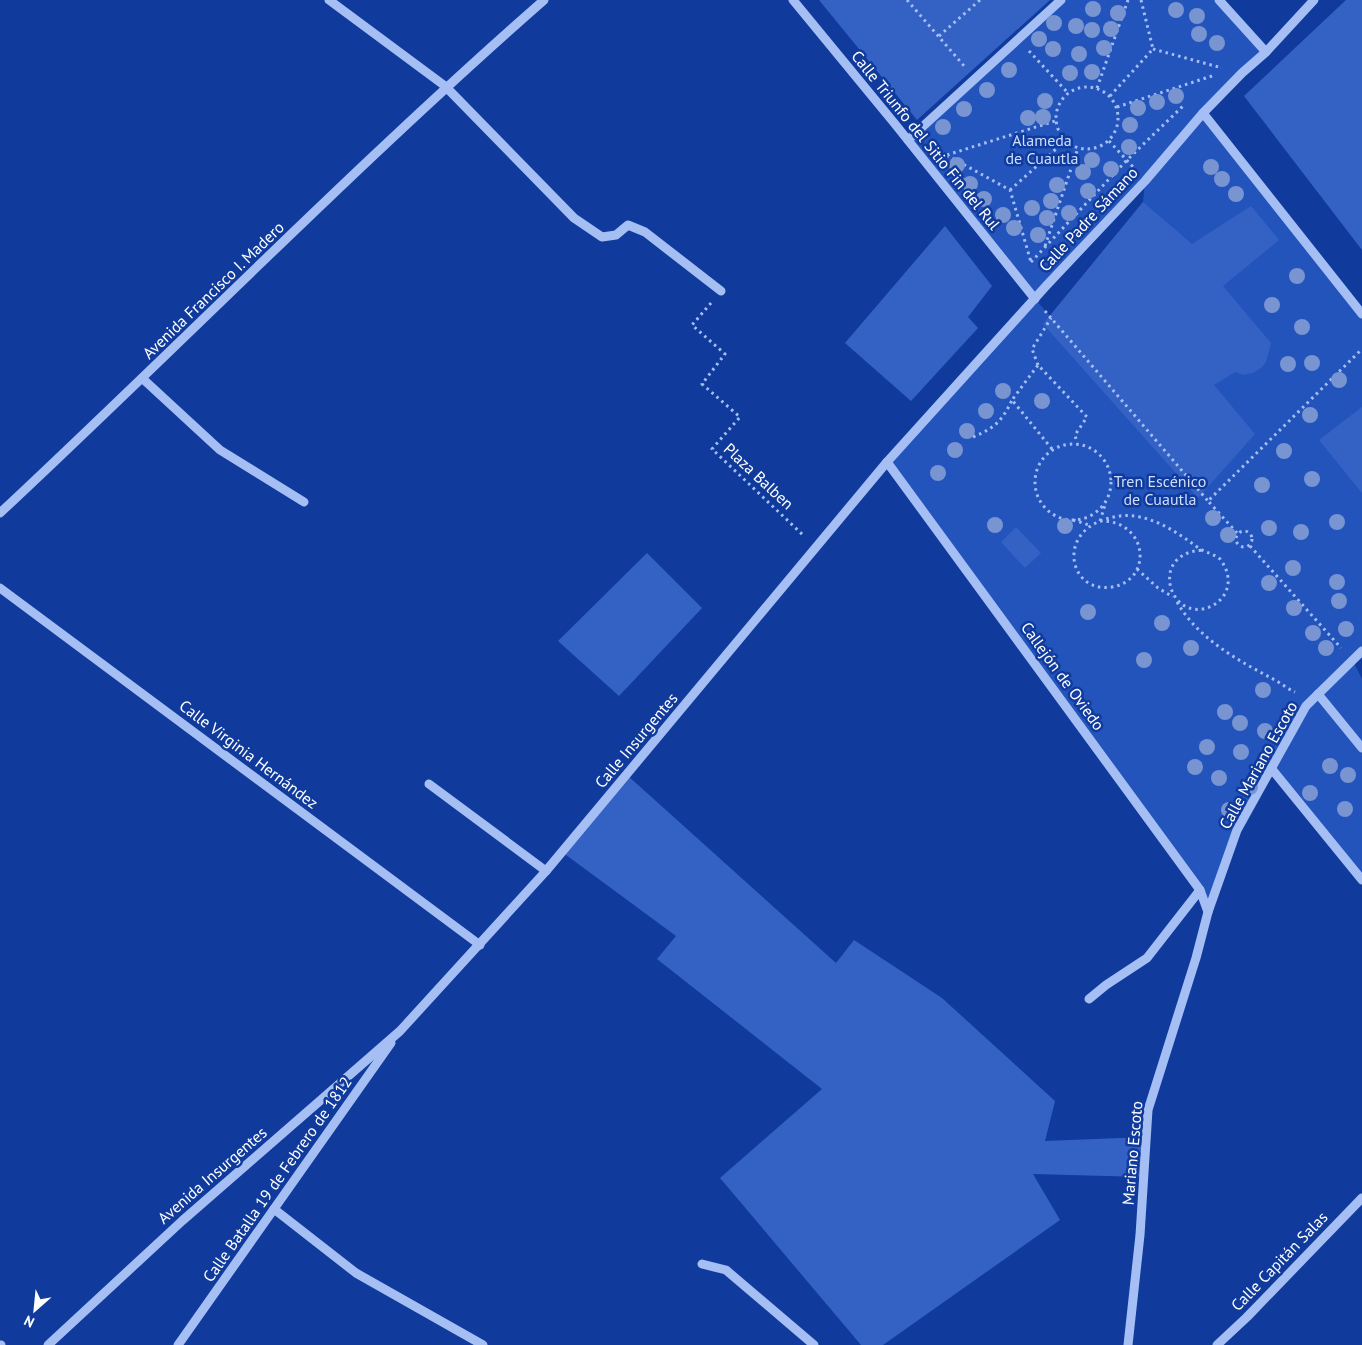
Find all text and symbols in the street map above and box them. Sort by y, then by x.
street label: Calle Triunfo del Sitio Fin del Rul [847,46,1005,234]
park label: Alameda de Cuautla [1005,130,1079,168]
street label: Calle Padre Sámano [1034,162,1142,276]
street label: Avenida Francisco I. Madero [138,217,288,363]
street label: Plaza Balben [720,439,798,513]
park label: Tren Escénico de Cuautla [1114,471,1206,509]
street label: Callejón de Oviedo [1017,618,1109,734]
street label: Calle Insurgentes [590,688,682,792]
street label: Calle Virginia Hernández [176,695,322,813]
street label: Calle Mariano Escoto [1215,698,1301,832]
street label: Calle Batalla 19 de Febrero de 1812 [198,1072,356,1286]
street label: Mariano Escoto [1117,1100,1147,1206]
street label: Avenida Insurgentes [153,1122,271,1228]
street label: Calle Capitán Salas [1226,1207,1332,1315]
north arrow [10,1285,60,1335]
text: N [21,1311,37,1332]

